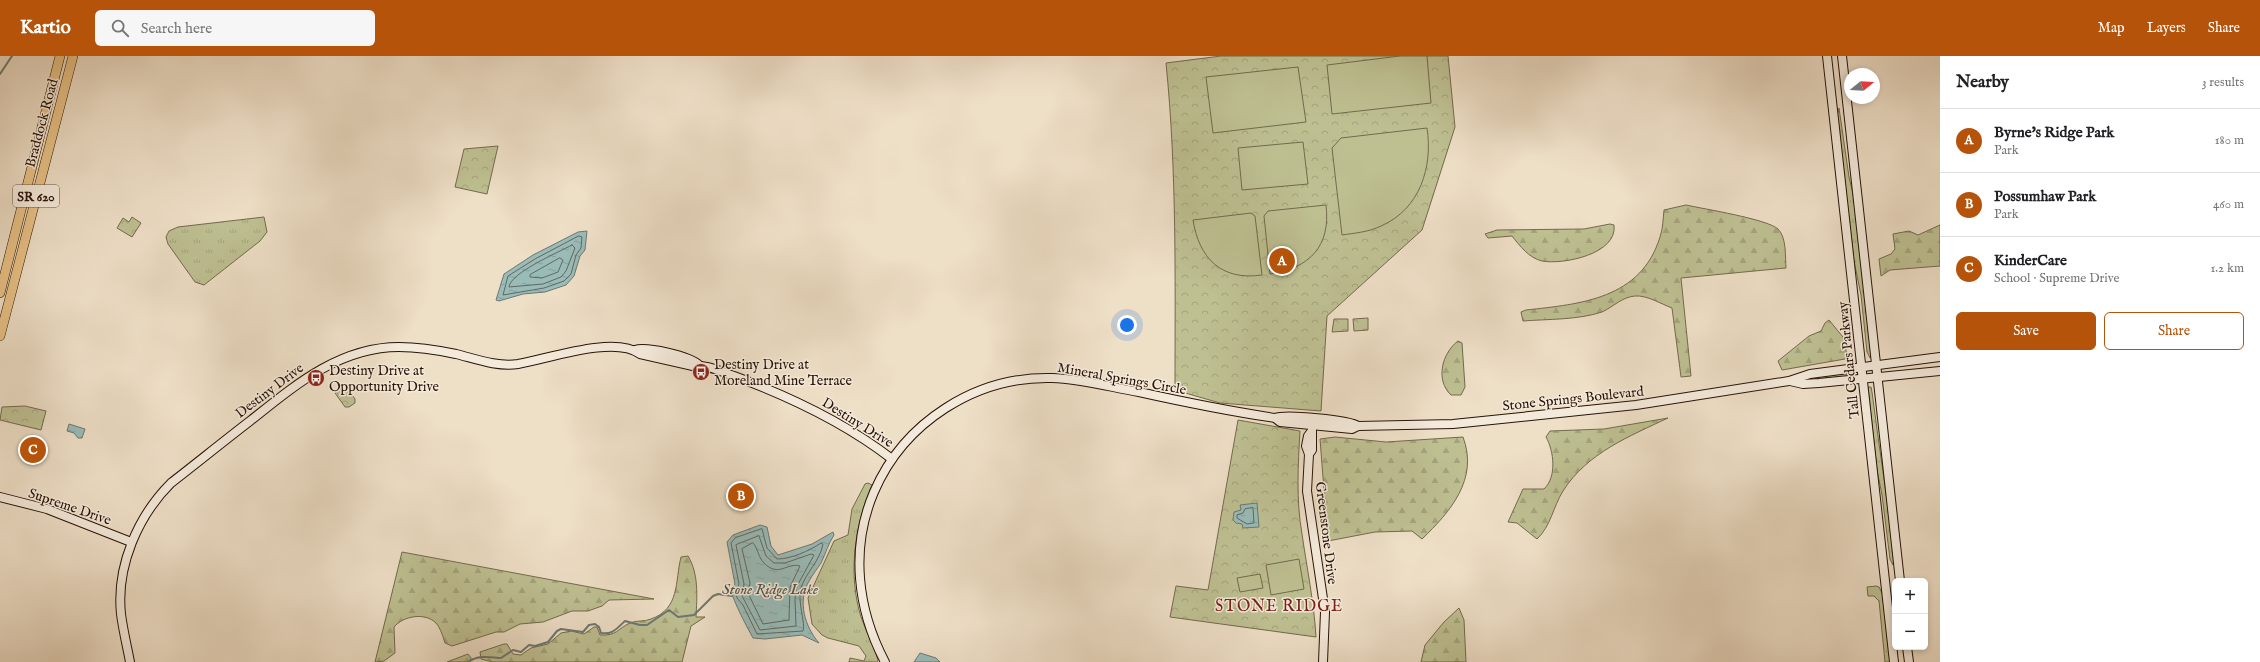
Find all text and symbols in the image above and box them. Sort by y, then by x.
search box [95,10,375,46]
text: Kartio [20,16,71,40]
icon: search [109,17,131,39]
text: Search here [141,19,212,38]
text: Map [2098,19,2125,37]
text: Layers [2147,19,2186,37]
text: Share [2208,19,2240,37]
north arrow [1844,68,1880,104]
text: Nearby [1956,72,2009,93]
text: 3 results [2202,74,2244,91]
street label: Braddock Road [21,76,63,170]
text: Byrne's Ridge Park [1994,123,2114,142]
text: A [1965,132,1973,149]
text: 180 m [2215,132,2244,149]
text: Park [1994,142,2019,159]
road number: SR 620 [13,185,59,207]
text: Possumhaw Park [1994,187,2096,206]
text: B [1965,196,1973,213]
text: 460 m [2213,196,2244,213]
text: Park [1994,206,2019,223]
pin: A [1269,246,1295,276]
text: KinderCare [1994,251,2067,270]
text: C [1964,260,1974,277]
text: 1.2 km [2210,260,2244,277]
text: School · Supreme Drive [1994,270,2119,287]
street label: Tall Cedars Parkway [1834,300,1864,419]
button: Save [1956,312,2096,350]
button: Share [2104,312,2244,350]
your location [1117,315,1137,335]
place label: Destiny Drive at Moreland Mine Terrace [714,356,853,390]
street label: Destiny Drive [232,359,308,422]
street label: Mineral Springs Circle [1056,359,1188,399]
place label: Destiny Drive at Opportunity Drive [329,362,440,396]
bus stop icon: Destiny Drive at Moreland Mine Terrace [691,362,711,382]
bus stop icon: Destiny Drive at Opportunity Drive [306,368,326,388]
street label: Stone Springs Boulevard [1502,383,1645,415]
street label: Destiny Drive [818,394,897,452]
pin: C [20,435,46,465]
pin: B [728,481,754,511]
street label: Greenstone Drive [1311,481,1341,586]
street label: Supreme Drive [26,484,114,530]
map controls [1892,578,1928,650]
button: + [1892,578,1928,614]
water label: Stone Ridge Lake [722,580,818,600]
district label: STONE RIDGE [1215,597,1343,617]
button: − [1892,614,1928,650]

